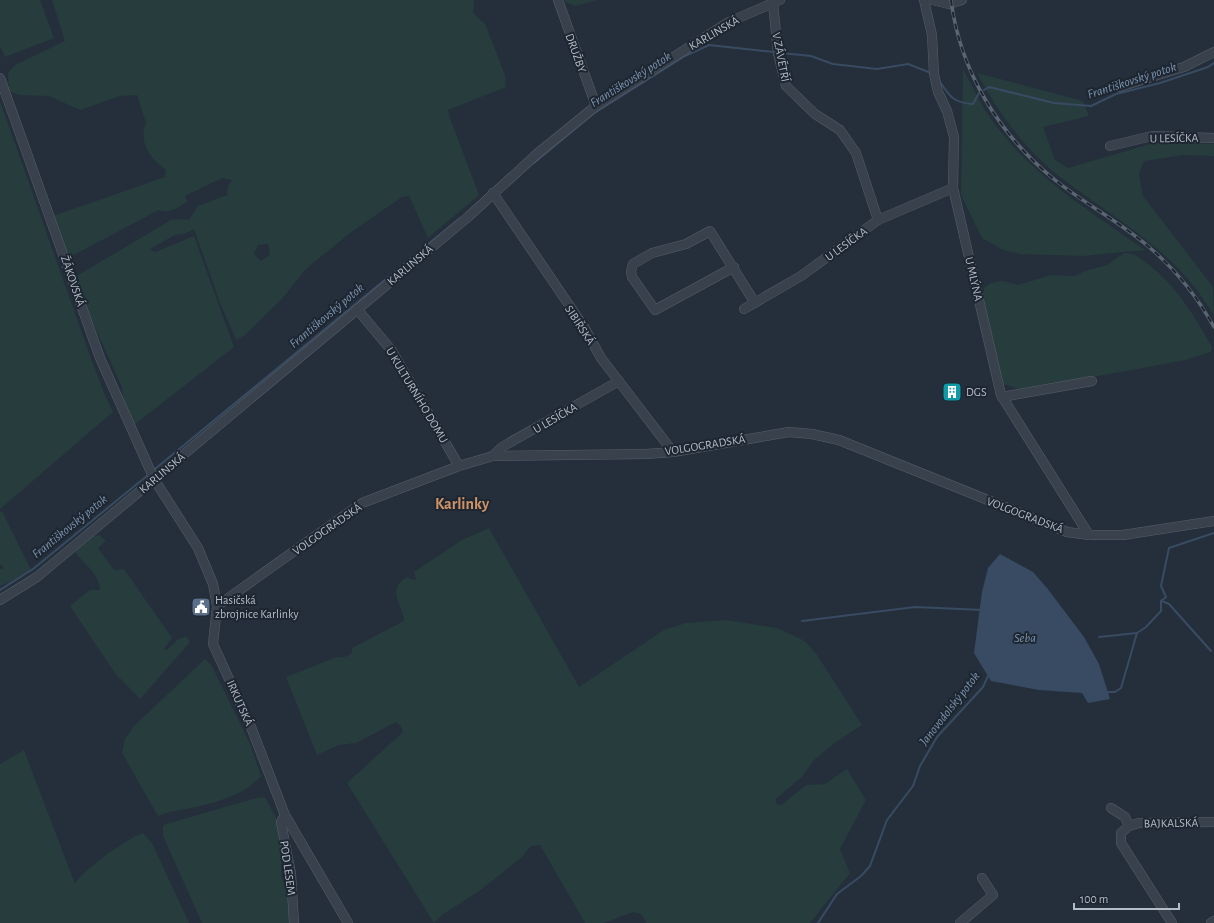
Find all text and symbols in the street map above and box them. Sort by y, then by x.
street label: KARLINSKÁ [686,13,741,52]
street label: DRUŽBY [563,31,590,75]
street label: V ZÁVĚTŘÍ [770,31,793,83]
water label: Františkovský potok [588,50,674,110]
water label: Františkovský potok [1086,61,1178,101]
street label: U LESÍČKA [1150,131,1198,144]
street label: U LESÍČKA [822,224,869,263]
street label: KARLINSKÁ [384,242,435,288]
street label: ŽÁKOVSKÁ [59,254,88,308]
street label: U MLÝNA [963,256,986,302]
water label: Františkovský potok [287,281,367,351]
street label: SIBIŘSKÁ [563,303,598,347]
street label: U KULTURNÍHO DOMU [384,345,451,445]
building icon: DGS [941,381,963,403]
place label: DGS [966,386,987,398]
street label: U LESÍČKA [530,400,579,435]
street label: VOLGOGRADSKÁ [664,432,746,457]
street label: KARLINSKÁ [136,450,187,496]
water label: Františkovský potok [30,493,110,561]
street label: VOLGOGRADSKÁ [985,494,1066,535]
district label: Karlinky [435,496,490,513]
street label: VOLGOGRADSKÁ [290,500,364,557]
place label: Hasičská zbrojnice Karlinky [215,594,299,621]
public building icon: Hasičská zbrojnice Karlinky [190,596,212,618]
water label: Seba [1014,632,1036,645]
water label: Janovodolský potok [917,670,983,749]
street label: IRKUTSKÁ [225,678,256,728]
street label: BAJKALSKÁ [1144,816,1199,829]
street label: POD LESEM [278,840,298,896]
scale bar [1074,885,1179,911]
text: 100 m [1080,893,1108,905]

